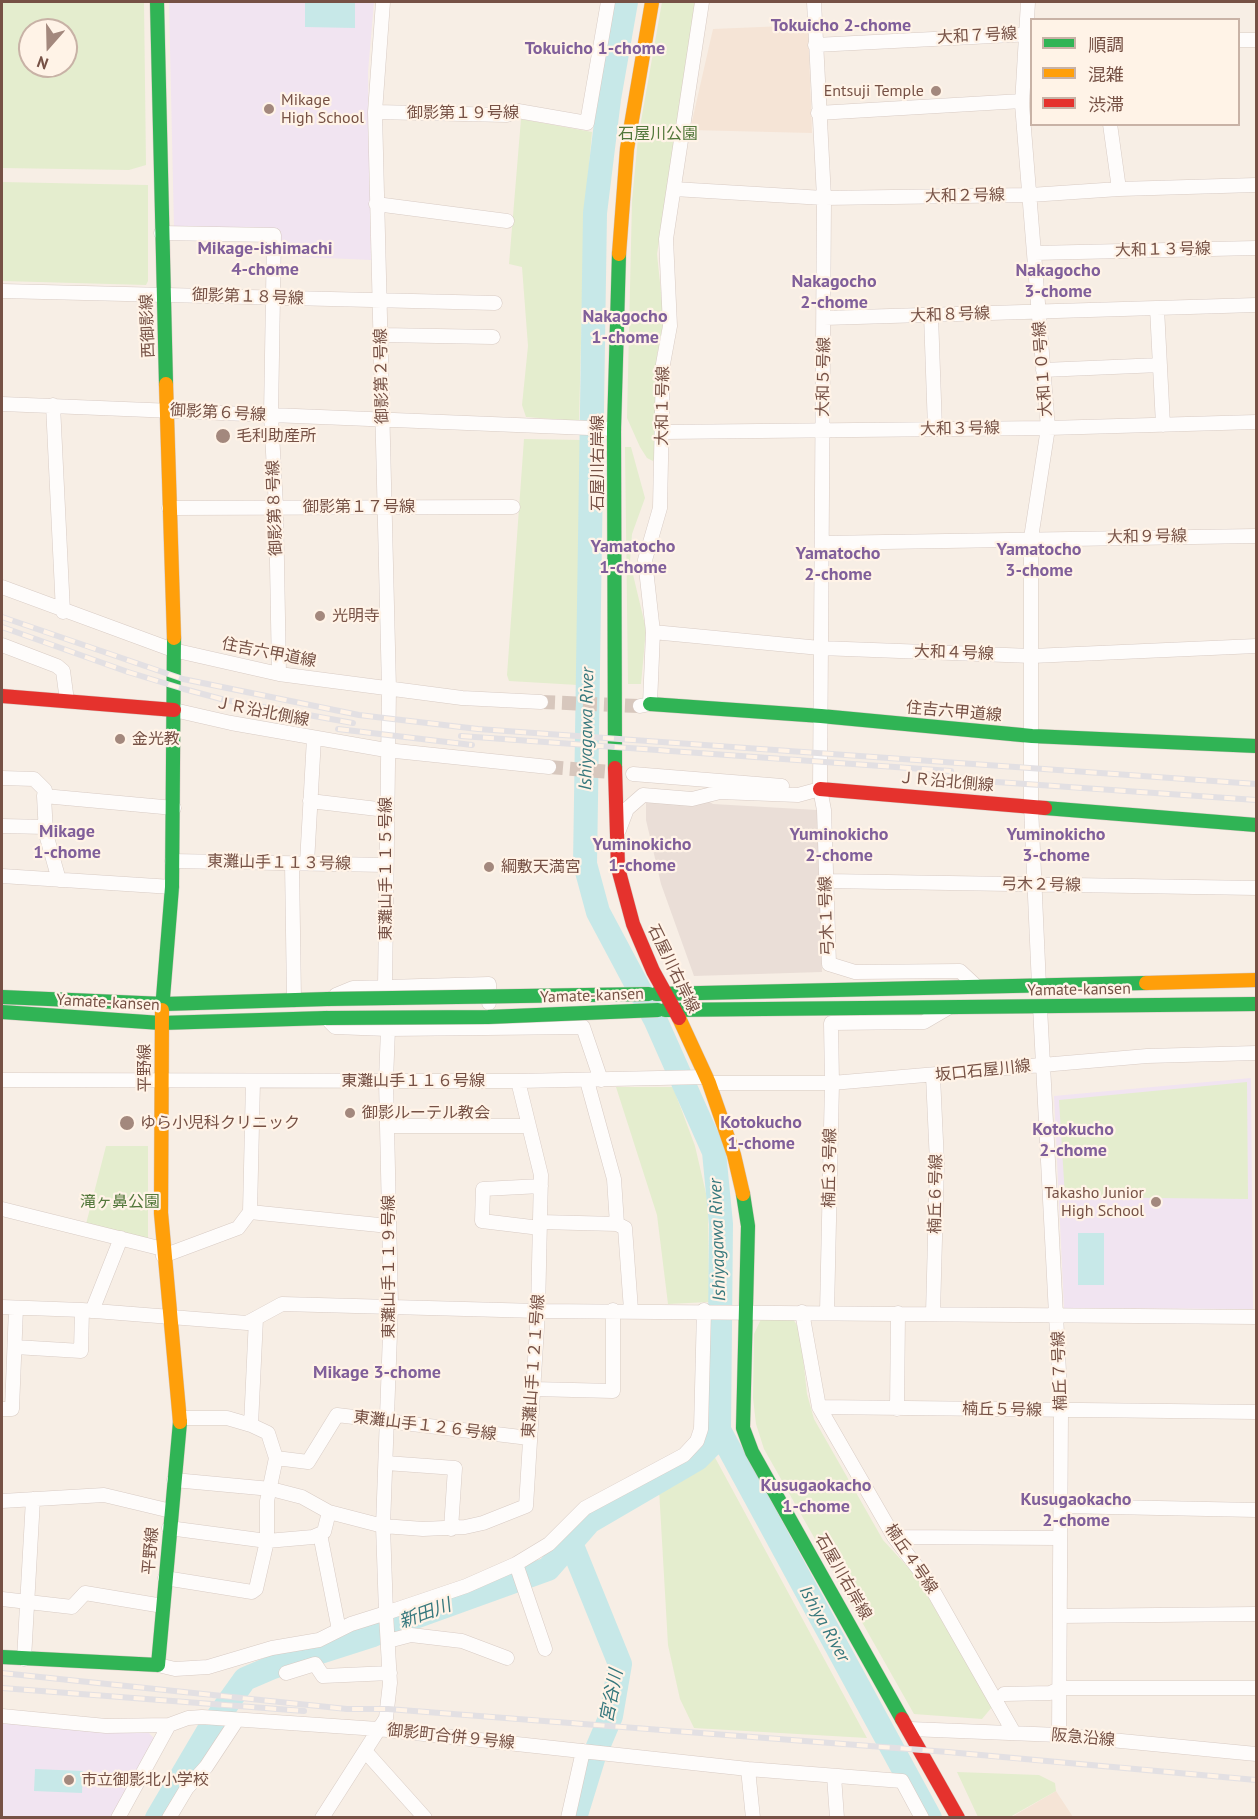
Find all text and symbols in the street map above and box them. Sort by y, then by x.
district label: Tokuicho 2-chome [771,15,911,37]
north arrow [18,18,78,78]
legend [1030,18,1240,126]
street label: 大和７号線 [937,24,1017,48]
text: 順調 [1088,33,1124,56]
district label: Tokuicho 1-chome [525,38,665,60]
text: N [34,52,51,74]
text: 混雑 [1088,63,1124,86]
place label: Entsuji Temple [824,81,924,101]
marker: Entsuji Temple [929,84,943,98]
place label: Mikage High School [281,90,364,128]
text: 渋滞 [1088,93,1124,116]
marker: Mikage High School [262,102,276,116]
street label: 御影第１９号線 [407,103,519,123]
park label: 石屋川公園 [618,124,698,144]
street label: 大和２号線 [925,186,1005,206]
district label: Mikage-ishimachi 4-chome [197,238,333,280]
street label: 大和１３号線 [1115,240,1211,260]
district label: Nakagocho 3-chome [1015,260,1101,302]
district label: Nakagocho 2-chome [791,271,877,314]
street label: 御影第１８号線 [192,285,304,309]
street label: 西御影線 [137,294,159,358]
street label: 大和８号線 [910,304,990,326]
district label: Nakagocho 1-chome [582,306,668,348]
street label: 大和１０号線 [1030,320,1056,418]
street label: 御影第２号線 [372,328,392,424]
street label: 大和５号線 [814,337,834,417]
street label: 大和１号線 [653,366,673,446]
street label: 御影第６号線 [170,401,266,425]
street label: 石屋川右岸線 [588,415,608,511]
street label: 大和３号線 [920,419,1000,439]
place label: 毛利助産所 [236,426,316,446]
marker: 毛利助産所 [214,427,232,445]
street label: 御影第８号線 [264,460,286,556]
street label: 御影第１７号線 [303,497,415,517]
street label: 大和９号線 [1107,527,1187,547]
district label: Yamatocho 1-chome [591,536,675,578]
district label: Yamatocho 3-chome [997,539,1081,582]
district label: Yamatocho 2-chome [796,543,880,586]
place label: 光明寺 [332,606,380,626]
marker: 光明寺 [313,609,327,623]
street label: 住吉六甲道線 [220,634,318,672]
street label: 大和４号線 [914,642,994,664]
water label: Ishiyagawa River [575,667,599,791]
street label: ＪＲ沿北側線 [213,693,311,731]
street label: 住吉六甲道線 [905,698,1003,726]
place label: 金光教 [132,729,180,749]
marker: 金光教 [113,732,127,746]
street label: ＪＲ沿北側線 [897,768,995,796]
street label: 東灘山手１１５号線 [376,797,396,941]
district label: Mikage 1-chome [33,821,101,864]
district label: Yuminokicho 2-chome [790,824,888,866]
district label: Yuminokicho 3-chome [1007,824,1105,866]
district label: Yuminokicho 1-chome [593,834,691,876]
street label: 東灘山手１１３号線 [207,852,351,874]
place label: 綱敷天満宮 [501,857,581,877]
marker: 綱敷天満宮 [482,860,496,874]
street label: 弓木２号線 [1001,875,1081,895]
street label: 弓木１号線 [816,876,838,956]
street label: 石屋川右岸線 [643,922,703,1016]
street label: Yamate-kansen [1027,979,1131,1001]
street label: Yamate-kansen [540,985,644,1007]
street label: Yamate-kansen [56,991,160,1015]
street label: 平野線 [135,1044,155,1092]
street label: 坂口石屋川線 [934,1056,1032,1086]
street label: 東灘山手１１６号線 [341,1071,485,1091]
place label: 御影ルーテル教会 [362,1103,490,1123]
marker: 御影ルーテル教会 [343,1106,357,1120]
district label: Kotokucho 1-chome [720,1112,802,1154]
place label: ゆら小児科クリニック [140,1113,300,1133]
marker: ゆら小児科クリニック [118,1114,136,1132]
district label: Kotokucho 2-chome [1032,1119,1114,1162]
street label: 楠丘３号線 [820,1128,840,1208]
street label: 楠丘６号線 [926,1154,946,1234]
water label: Ishiyagawa River [705,1178,731,1302]
place label: Takasho Junior High School [1045,1183,1144,1221]
park label: 滝ヶ鼻公園 [80,1192,160,1212]
street label: 東灘山手１１９号線 [379,1195,399,1339]
marker: Takasho Junior High School [1149,1195,1163,1209]
street label: 東灘山手１２１号線 [519,1294,549,1438]
street label: 楠丘７号線 [1049,1331,1071,1411]
district label: Mikage 3-chome [313,1362,441,1384]
street label: 楠丘５号線 [962,1400,1042,1420]
street label: 東灘山手１２６号線 [352,1408,498,1444]
district label: Kusugaokacho 1-chome [760,1475,872,1518]
district label: Kusugaokacho 2-chome [1020,1489,1132,1532]
street label: 楠丘４号線 [881,1520,941,1598]
street label: 平野線 [139,1526,163,1576]
street label: 石屋川右岸線 [811,1531,875,1623]
water label: Ishiya River [794,1582,854,1666]
water label: 新田川 [396,1595,454,1633]
water label: 宮谷川 [596,1667,628,1725]
street label: 御影町合併９号線 [386,1721,516,1753]
street label: 阪急沿線 [1050,1726,1116,1750]
place label: 市立御影北小学校 [81,1770,209,1790]
marker: 市立御影北小学校 [62,1773,76,1787]

